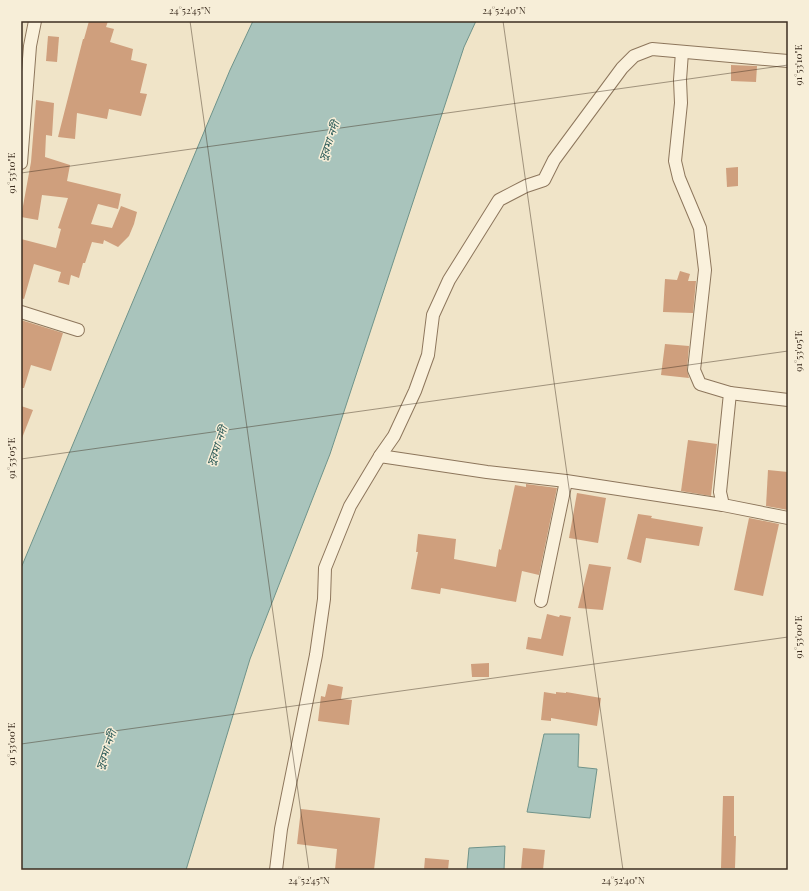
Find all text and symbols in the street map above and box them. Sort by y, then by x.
text: 24°52'45"N [169,3,211,17]
text: 24°52'40"N [482,3,526,17]
text: 91°53'10"E [791,45,805,86]
water label: সুরমা নদী [314,117,343,163]
text: 91°53'10"E [4,153,18,194]
text: 91°53'05"E [791,330,805,372]
water label: সুরমা নদী [202,422,231,468]
text: 91°53'05"E [4,437,18,479]
text: 91°53'00"E [791,615,805,659]
text: 91°53'00"E [4,722,18,766]
water label: সুরমা নদী [91,726,120,772]
text: 24°52'45"N [288,873,330,887]
text: 24°52'40"N [601,873,645,887]

